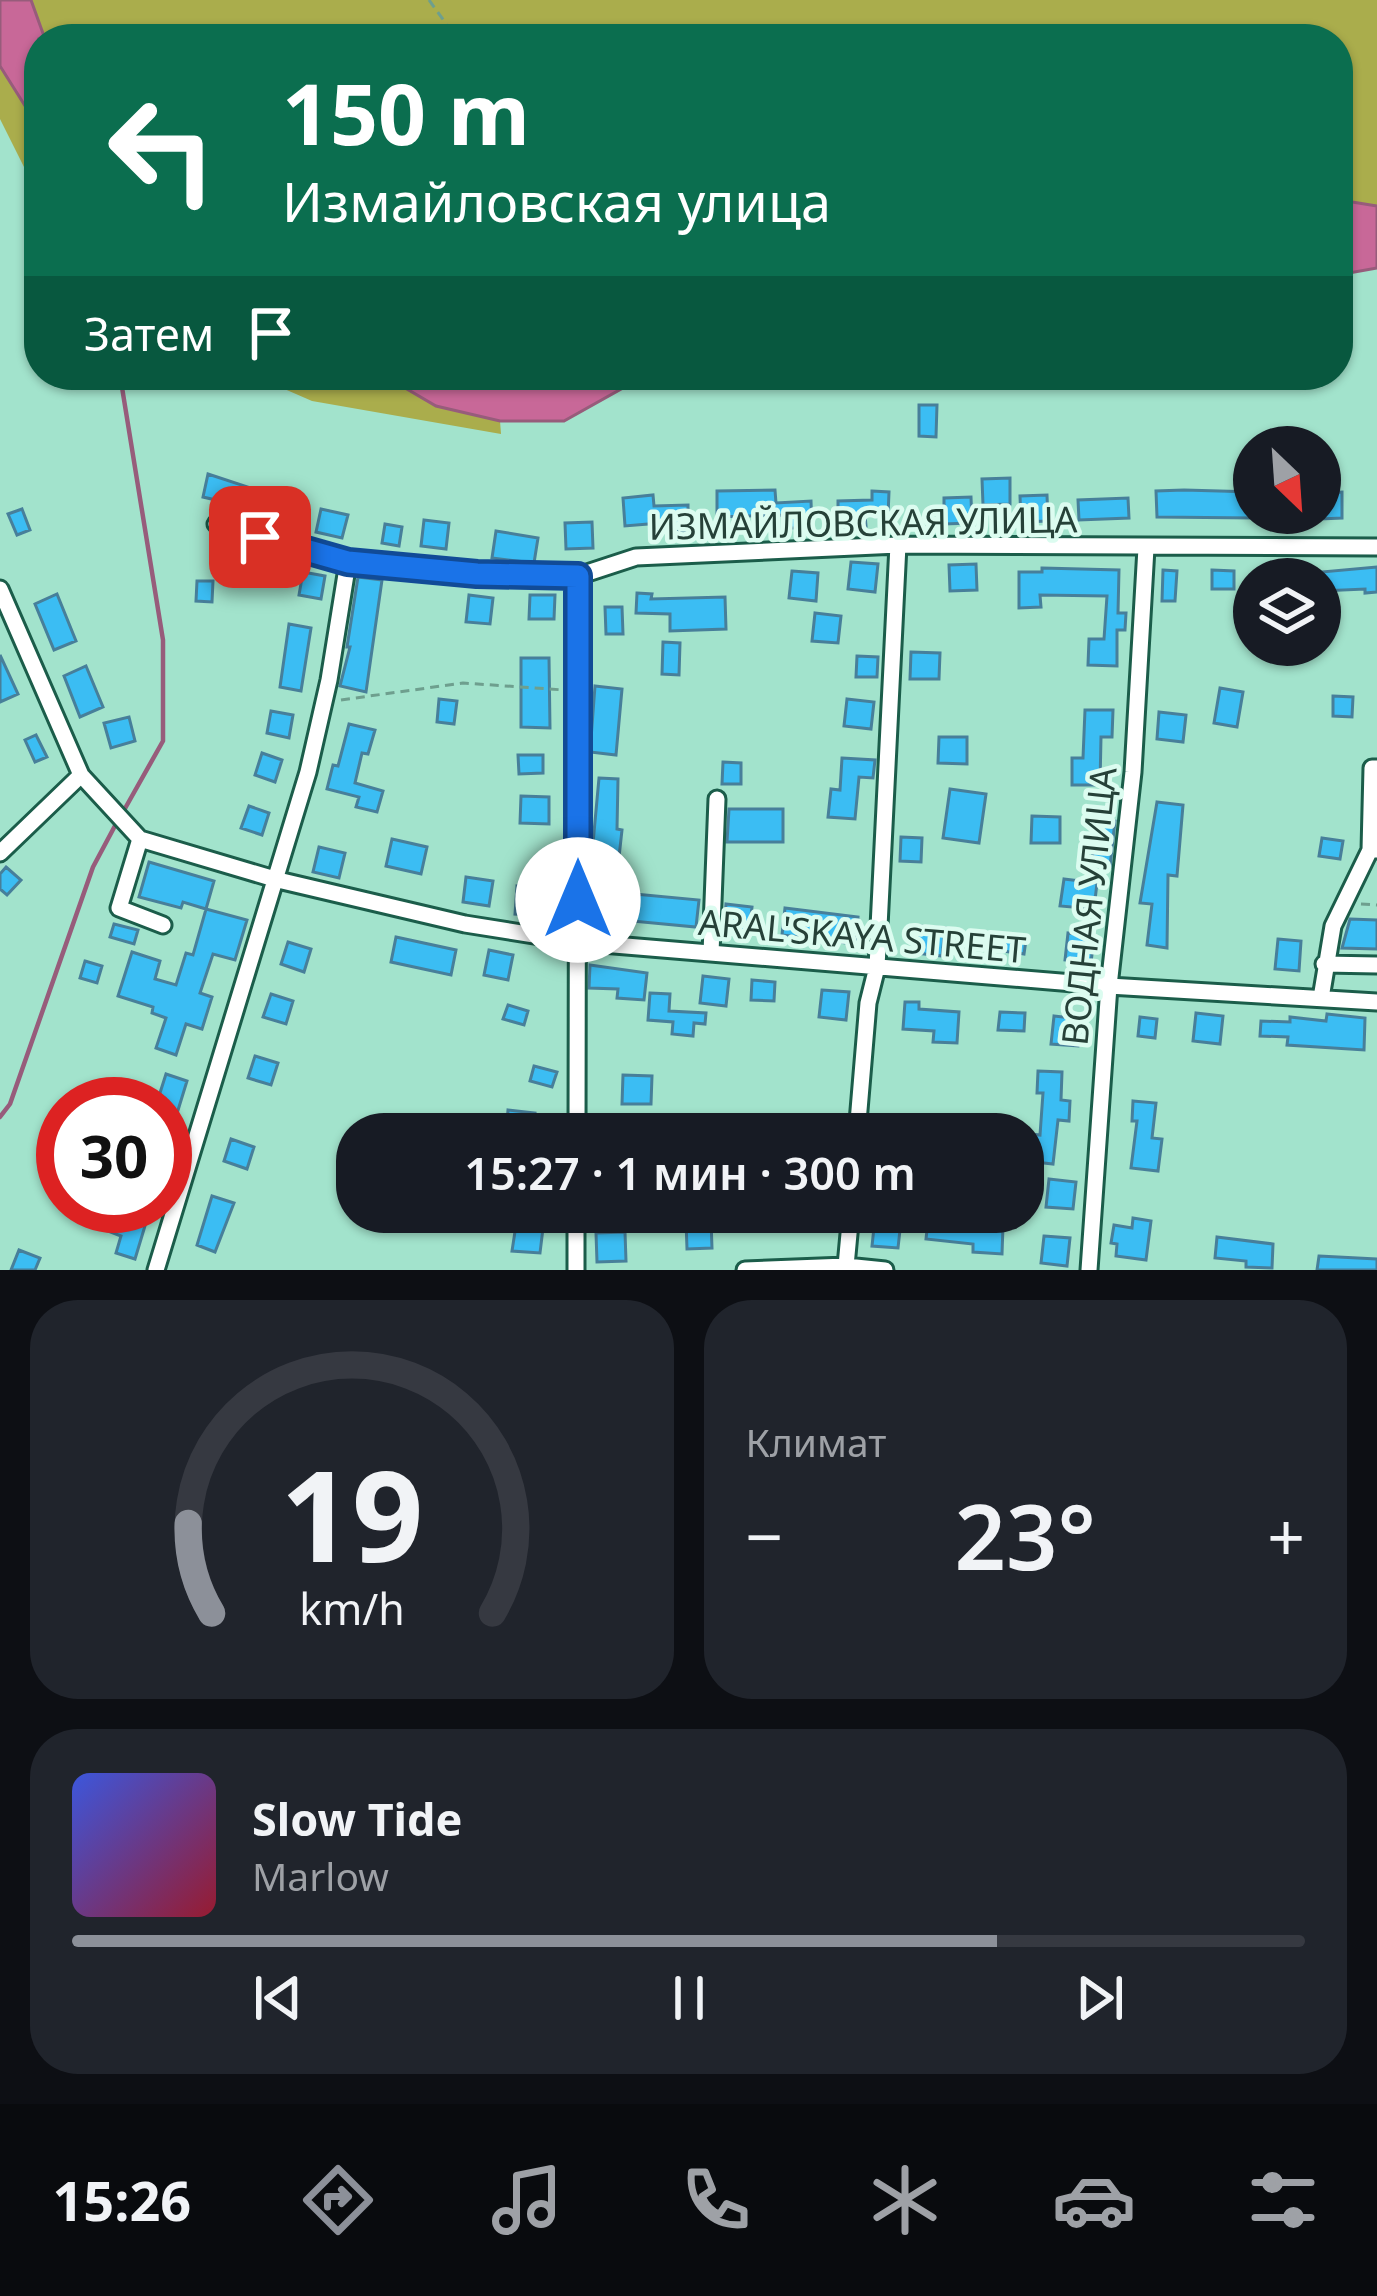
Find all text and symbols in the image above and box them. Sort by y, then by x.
text: 150 m [282,55,530,170]
icon: left [84,72,240,228]
text: Измайловская улица [282,164,831,238]
icon: arrive [238,300,304,366]
text: Затем [84,303,214,364]
north arrow [1233,426,1341,534]
map controls [1233,426,1341,666]
pin [209,486,311,588]
street label: ИЗМАЙЛОВСКАЯ УЛИЦА [648,494,1078,551]
icon: arrive [227,504,293,570]
button: layers [1233,558,1341,666]
street label: ВОДНАЯ УЛИЦА [1050,764,1127,1048]
position arrow [515,837,641,963]
street label: ARAL'SKAYA STREET [696,897,1028,974]
speed limit sign: 30 [36,1077,192,1233]
text: 15:27 · 1 мин · 300 m [464,1142,916,1203]
text: Климат [746,1415,886,1468]
text: 19 [280,1429,423,1599]
text: 23° [955,1474,1096,1596]
text: − [746,1490,783,1580]
text: + [1267,1490,1305,1580]
text: km/h [299,1578,404,1637]
text: Slow Tide [252,1788,462,1849]
text: Marlow [252,1849,389,1902]
icon: previous [245,1965,311,2031]
icon: pause [656,1965,722,2031]
icon: next [1067,1965,1133,2031]
icon: directions [296,2158,380,2242]
icon: music [485,2158,569,2242]
icon: phone [674,2158,758,2242]
icon: climate [863,2158,947,2242]
icon: car [1052,2158,1136,2242]
icon: filters [1241,2158,1325,2242]
text: 15:26 [52,2163,191,2237]

